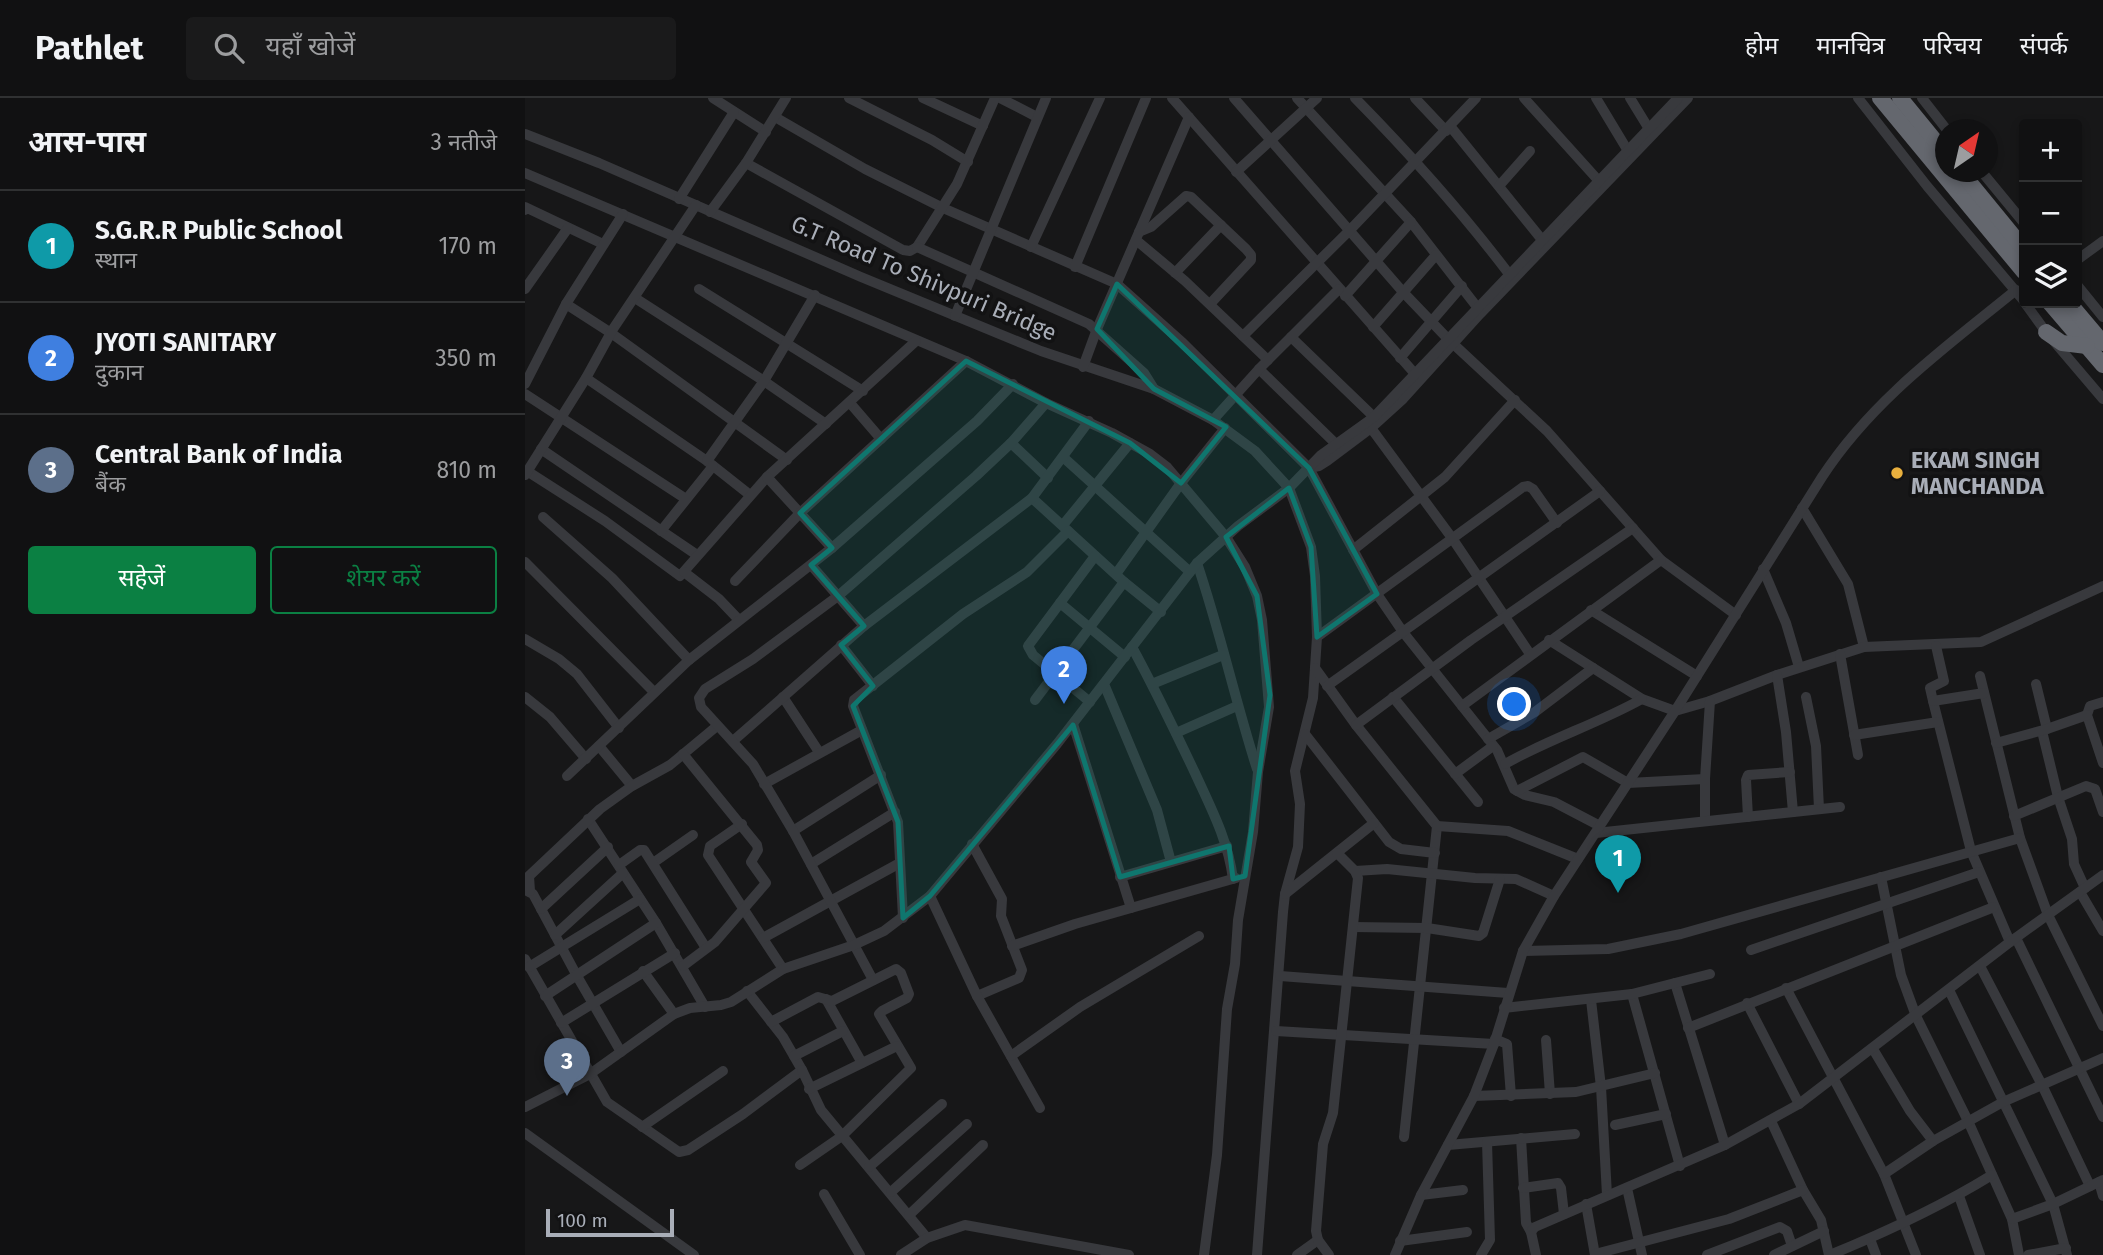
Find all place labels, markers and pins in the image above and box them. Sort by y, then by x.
place label: EKAM SINGH MANCHANDA [1911,446,2044,500]
marker: EKAM SINGH MANCHANDA [1889,465,1905,481]
pin: 2 [1041,646,1087,704]
pin: 1 [1595,835,1641,893]
pin: 3 [544,1038,590,1096]

